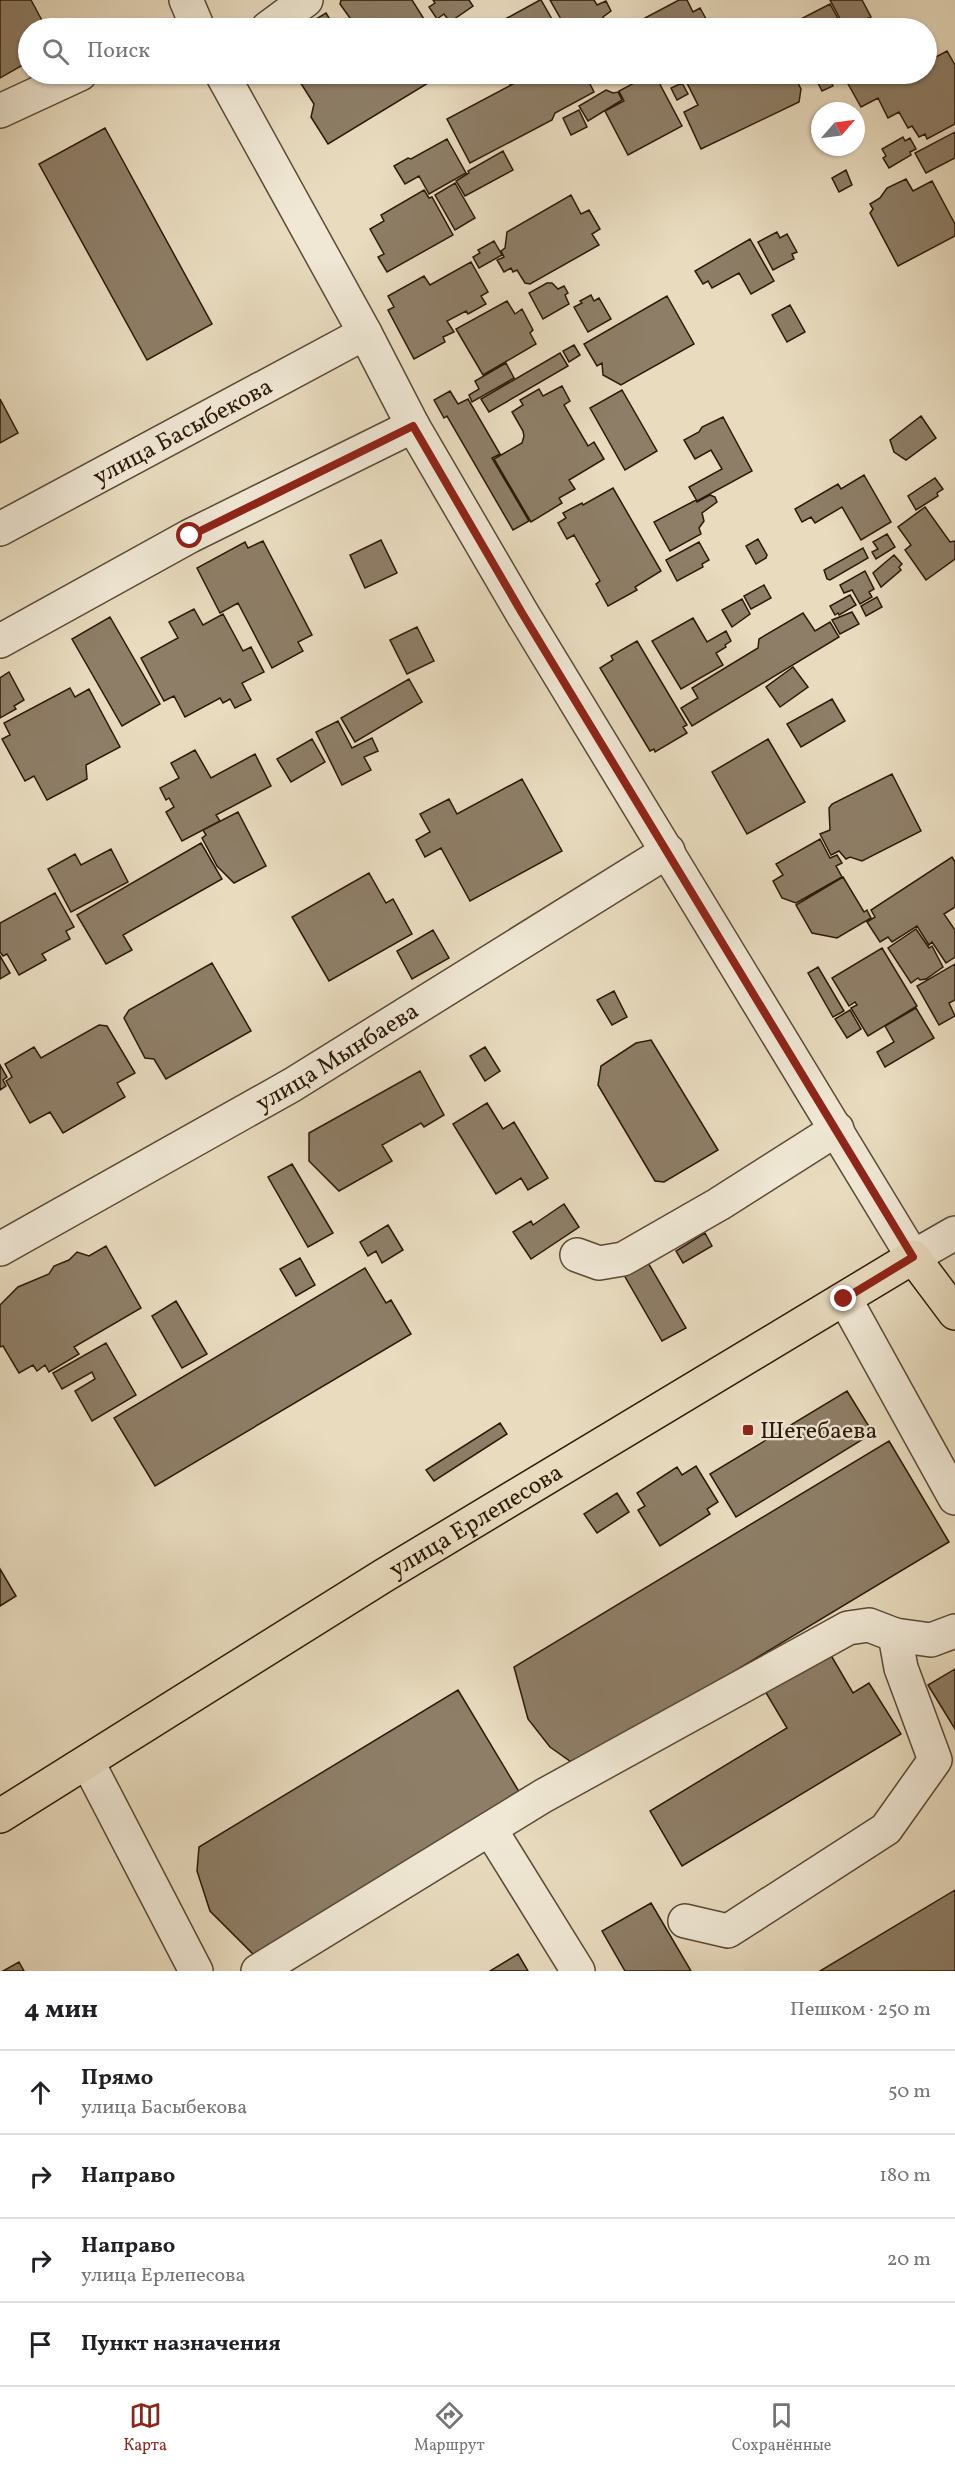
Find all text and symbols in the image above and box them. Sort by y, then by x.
search box [18,18,937,84]
icon: search [39,35,72,68]
text: Поиск [87,36,150,67]
north arrow [811,102,865,156]
street label: улица Басыбекова [87,371,279,495]
route start [176,522,202,548]
street label: улица Мынбаева [250,995,426,1121]
route end [830,1285,856,1311]
place label: Шегебаева [760,1415,877,1449]
marker: Шегебаева [741,1423,755,1437]
street label: улица Ерлепесова [383,1457,570,1587]
text: 4 мин [24,1992,98,2028]
text: Пешком · 250 m [790,1996,931,2024]
text: Прямо [81,2063,153,2094]
icon: ahead [24,2076,57,2109]
text: 50 m [888,2078,931,2106]
text: улица Басыбекова [81,2094,247,2122]
icon: right [24,2160,57,2193]
text: Направо [81,2161,175,2192]
text: 180 m [879,2162,931,2190]
text: Направо [81,2231,175,2262]
icon: right [24,2244,57,2277]
text: 20 m [887,2246,931,2274]
text: улица Ерлепесова [81,2262,245,2290]
icon: arrive [24,2328,57,2361]
text: Пункт назначения [81,2329,281,2360]
tab: Карта [124,2399,167,2457]
tab: Маршрут [414,2399,485,2457]
tab: Сохранённые [732,2399,831,2457]

